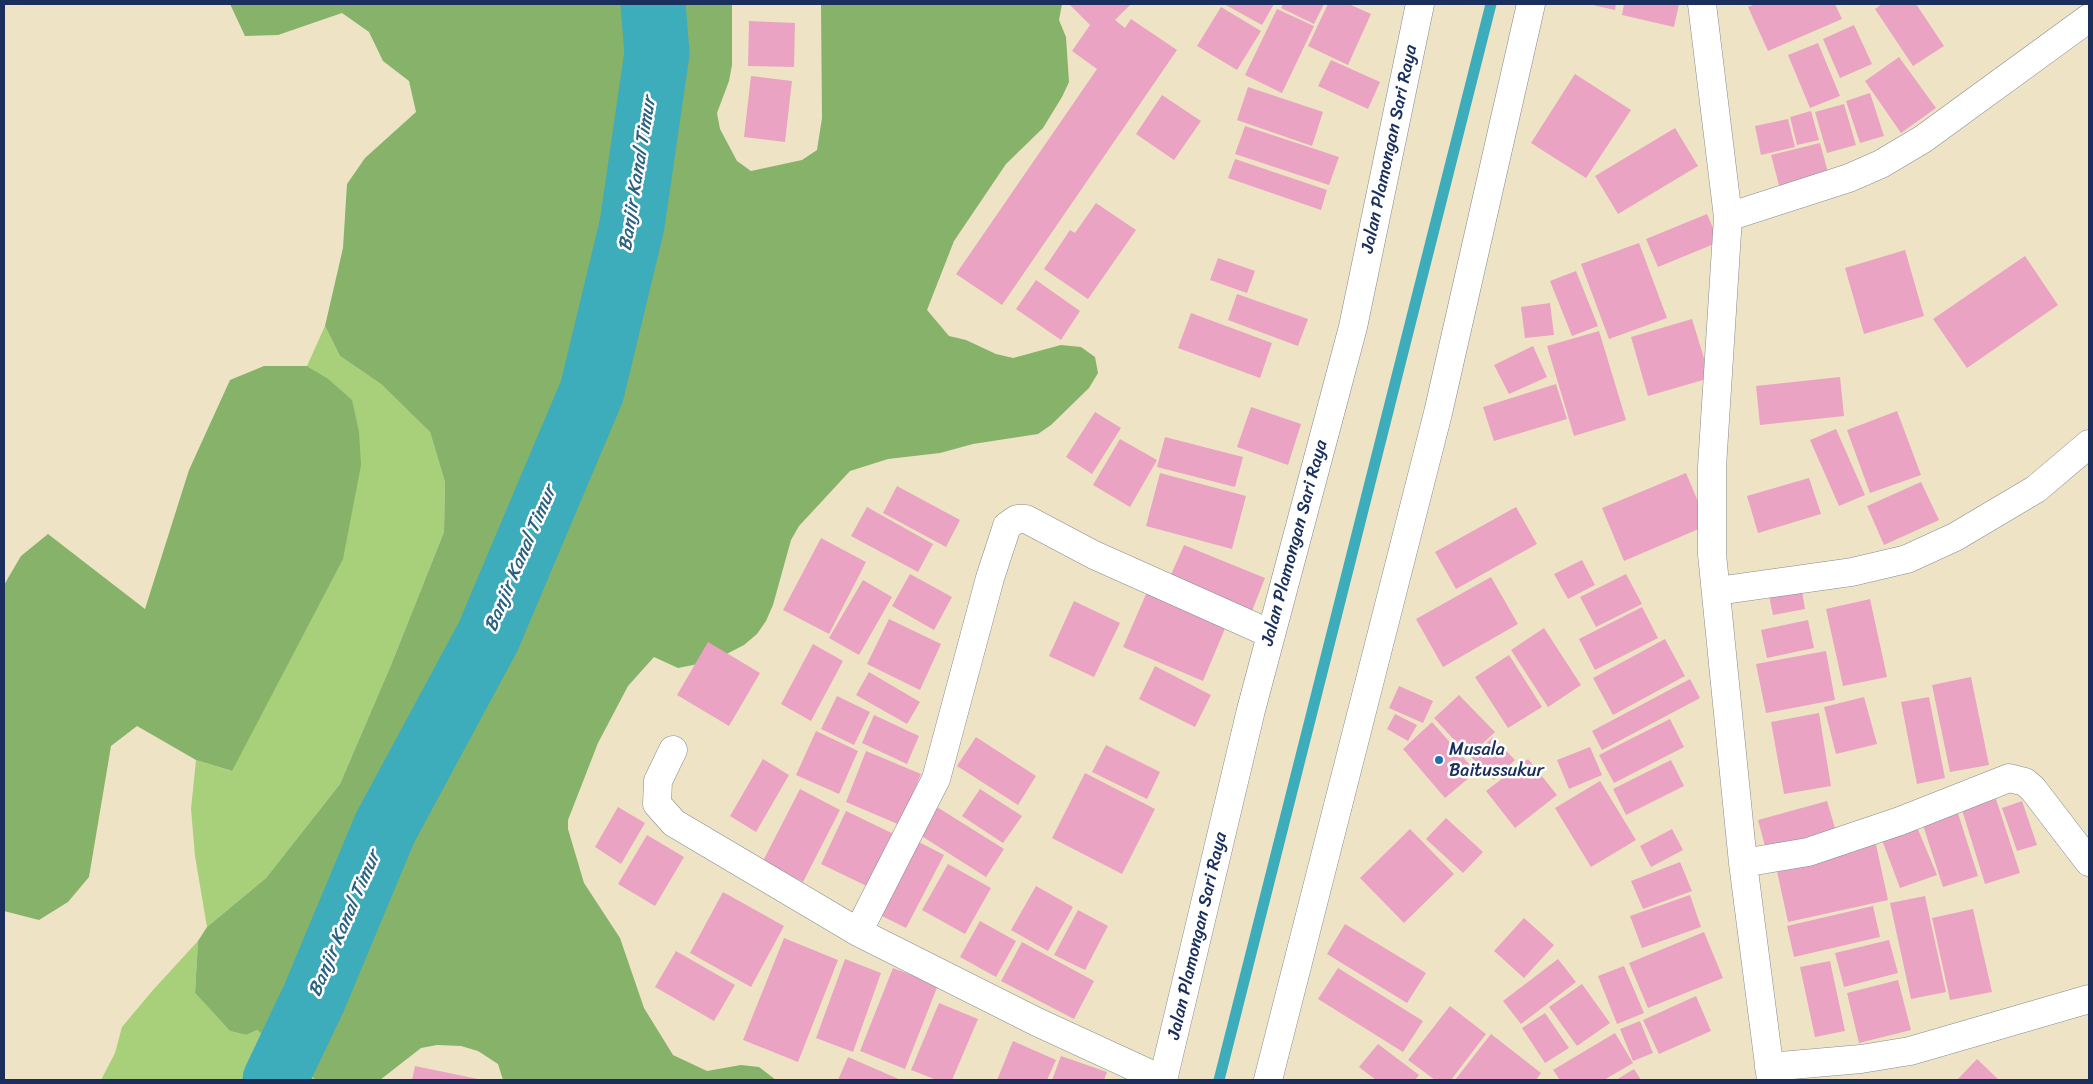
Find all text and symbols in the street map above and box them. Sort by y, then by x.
street label: Jalan Plamongan Sari Raya [1357,43,1423,255]
water label: Banjir Kanal Timur [615,95,661,253]
street label: Jalan Plamongan Sari Raya [1257,438,1333,648]
water label: Banjir Kanal Timur [480,483,562,635]
place label: Musala Baitussukur [1449,739,1544,782]
marker: Musala Baitussukur [1433,754,1445,766]
street label: Jalan Plamongan Sari Raya [1164,830,1232,1042]
water label: Banjir Kanal Timur [304,848,386,1000]

